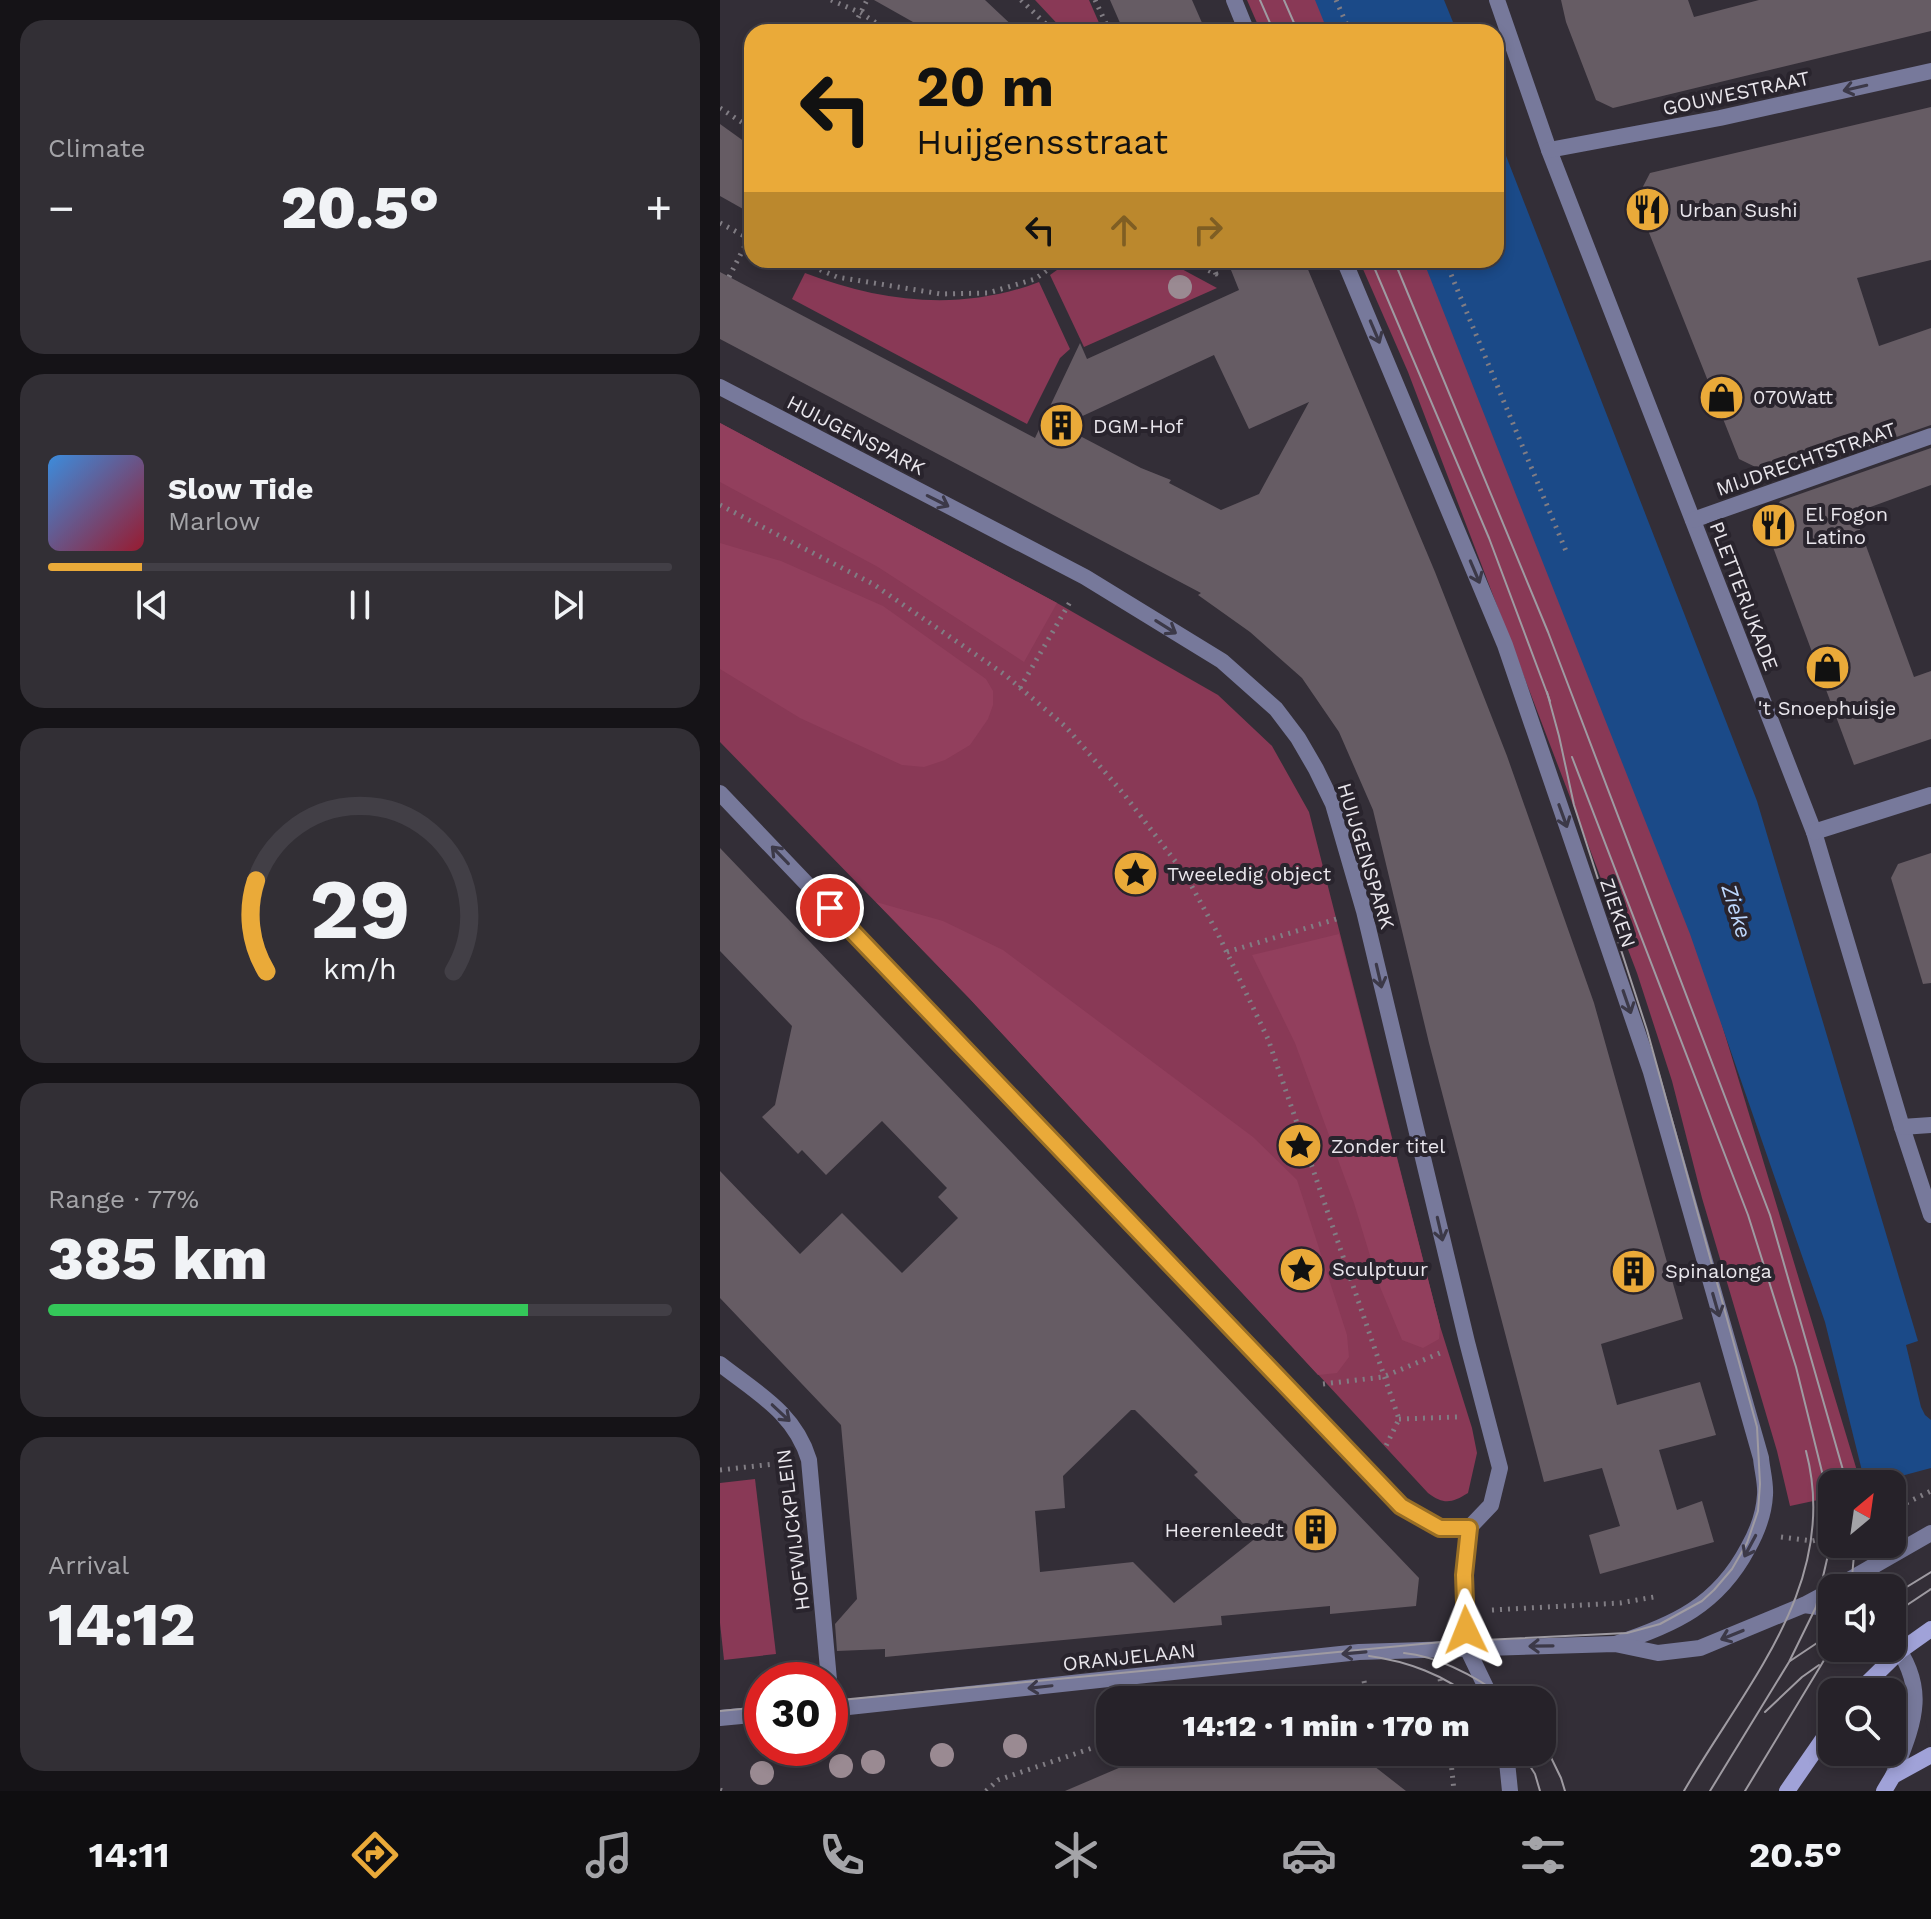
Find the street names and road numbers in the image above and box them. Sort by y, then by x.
street label: GOUWESTRAAT [1660,66,1812,120]
street label: HUIJGENSPARK [783,390,929,480]
street label: MIJDRECHTSTRAAT [1713,417,1899,501]
street label: PLETTERIJKADE [1705,518,1783,674]
street label: HUIJGENSPARK [1332,780,1400,932]
street label: ZIEKEN [1595,875,1641,951]
street label: HOFWIJCKPLEIN [771,1448,815,1612]
street label: ORANJELAAN [1061,1638,1197,1676]

